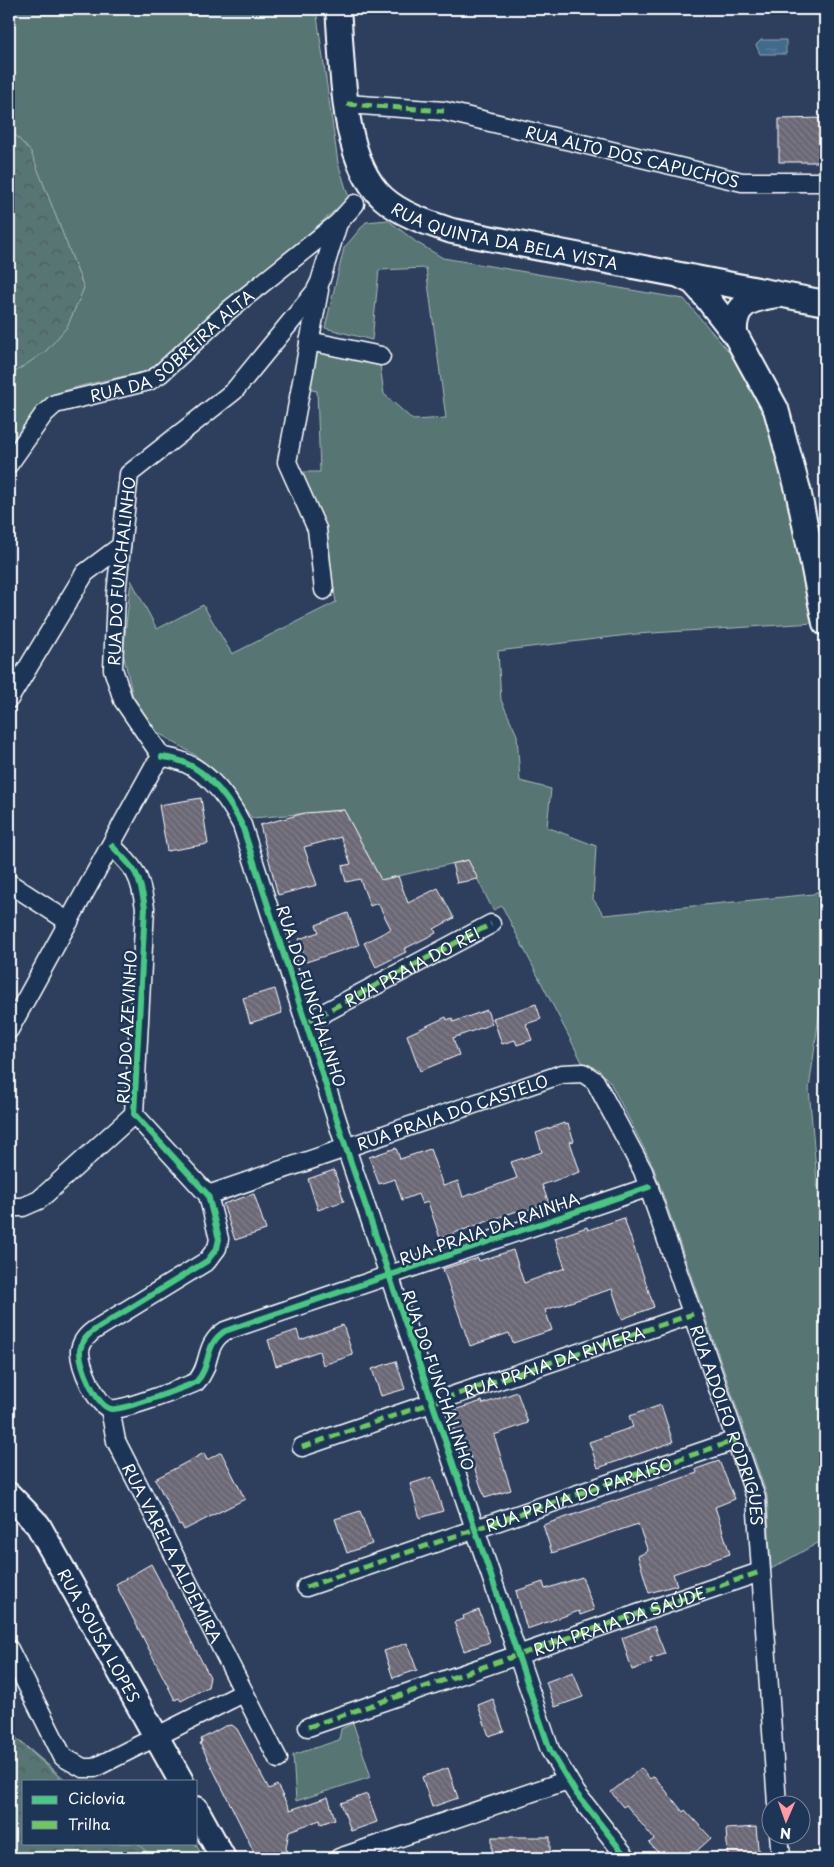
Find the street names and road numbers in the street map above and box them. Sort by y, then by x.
street label: RUA ALTO DOS CAPUCHOS [523,119,742,193]
street label: RUA QUINTA DA BELA VISTA [387,196,620,275]
street label: RUA DA SOBREIRA ALTA [87,283,259,407]
street label: RUA DO FUNCHALINHO [101,475,141,666]
street label: RUA DO FUNCHALINHO [271,902,353,1090]
street label: RUA PRAIA DO REI [340,920,484,1012]
street label: RUA DO AZEVINHO [110,949,142,1105]
street label: RUA PRAIA DO CASTELO [353,1068,551,1155]
street label: RUA PRAIA DA RAINHA [395,1186,583,1270]
street label: RUA DO FUNCHALINHO [397,1286,481,1474]
street label: RUA PRAIA DA RIVIERA [460,1319,648,1403]
street label: RUA ADOLFO RODRIGUES [685,1321,770,1526]
street label: RUA PRAIA DO PARAÍSO [482,1451,675,1537]
street label: RUA VARELA ALDEMIRA [117,1459,229,1647]
street label: RUA SOUSA LOPES [52,1564,147,1707]
street label: RUA PRAIA DA SAÚDE [530,1580,709,1661]

